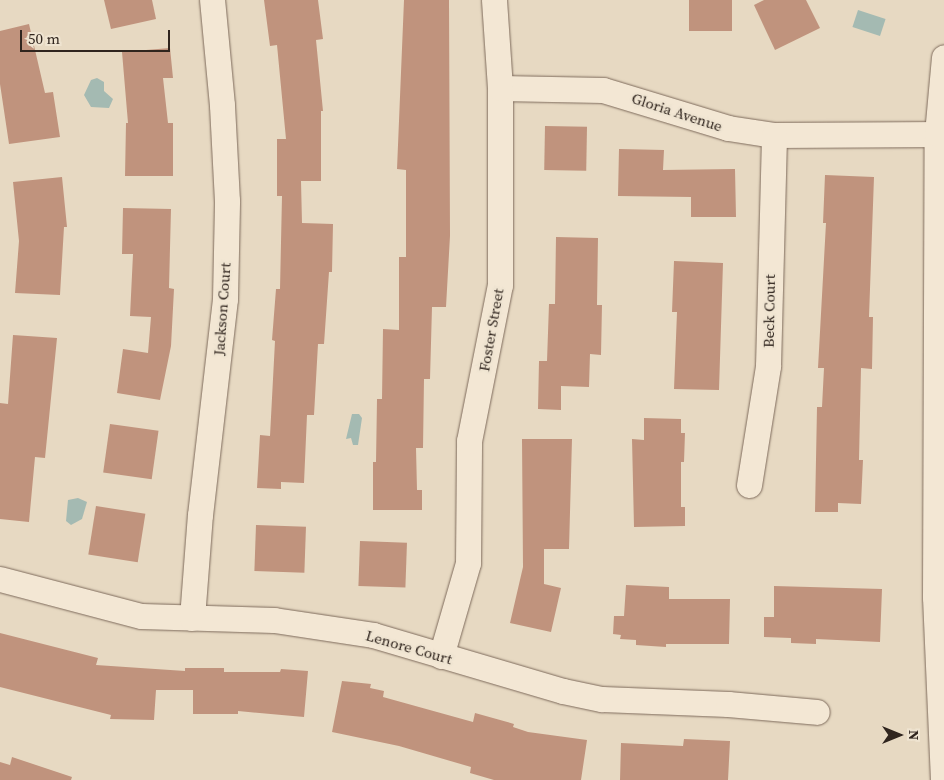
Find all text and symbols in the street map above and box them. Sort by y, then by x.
scale bar [22,20,172,52]
text: 50 m [28,28,60,49]
street label: Gloria Avenue [629,89,725,135]
street label: Jackson Court [210,262,234,356]
street label: Beck Court [759,274,779,348]
street label: Foster Street [475,287,507,373]
street label: Lenore Court [364,626,454,668]
north arrow [874,710,924,760]
text: N [904,730,924,740]

